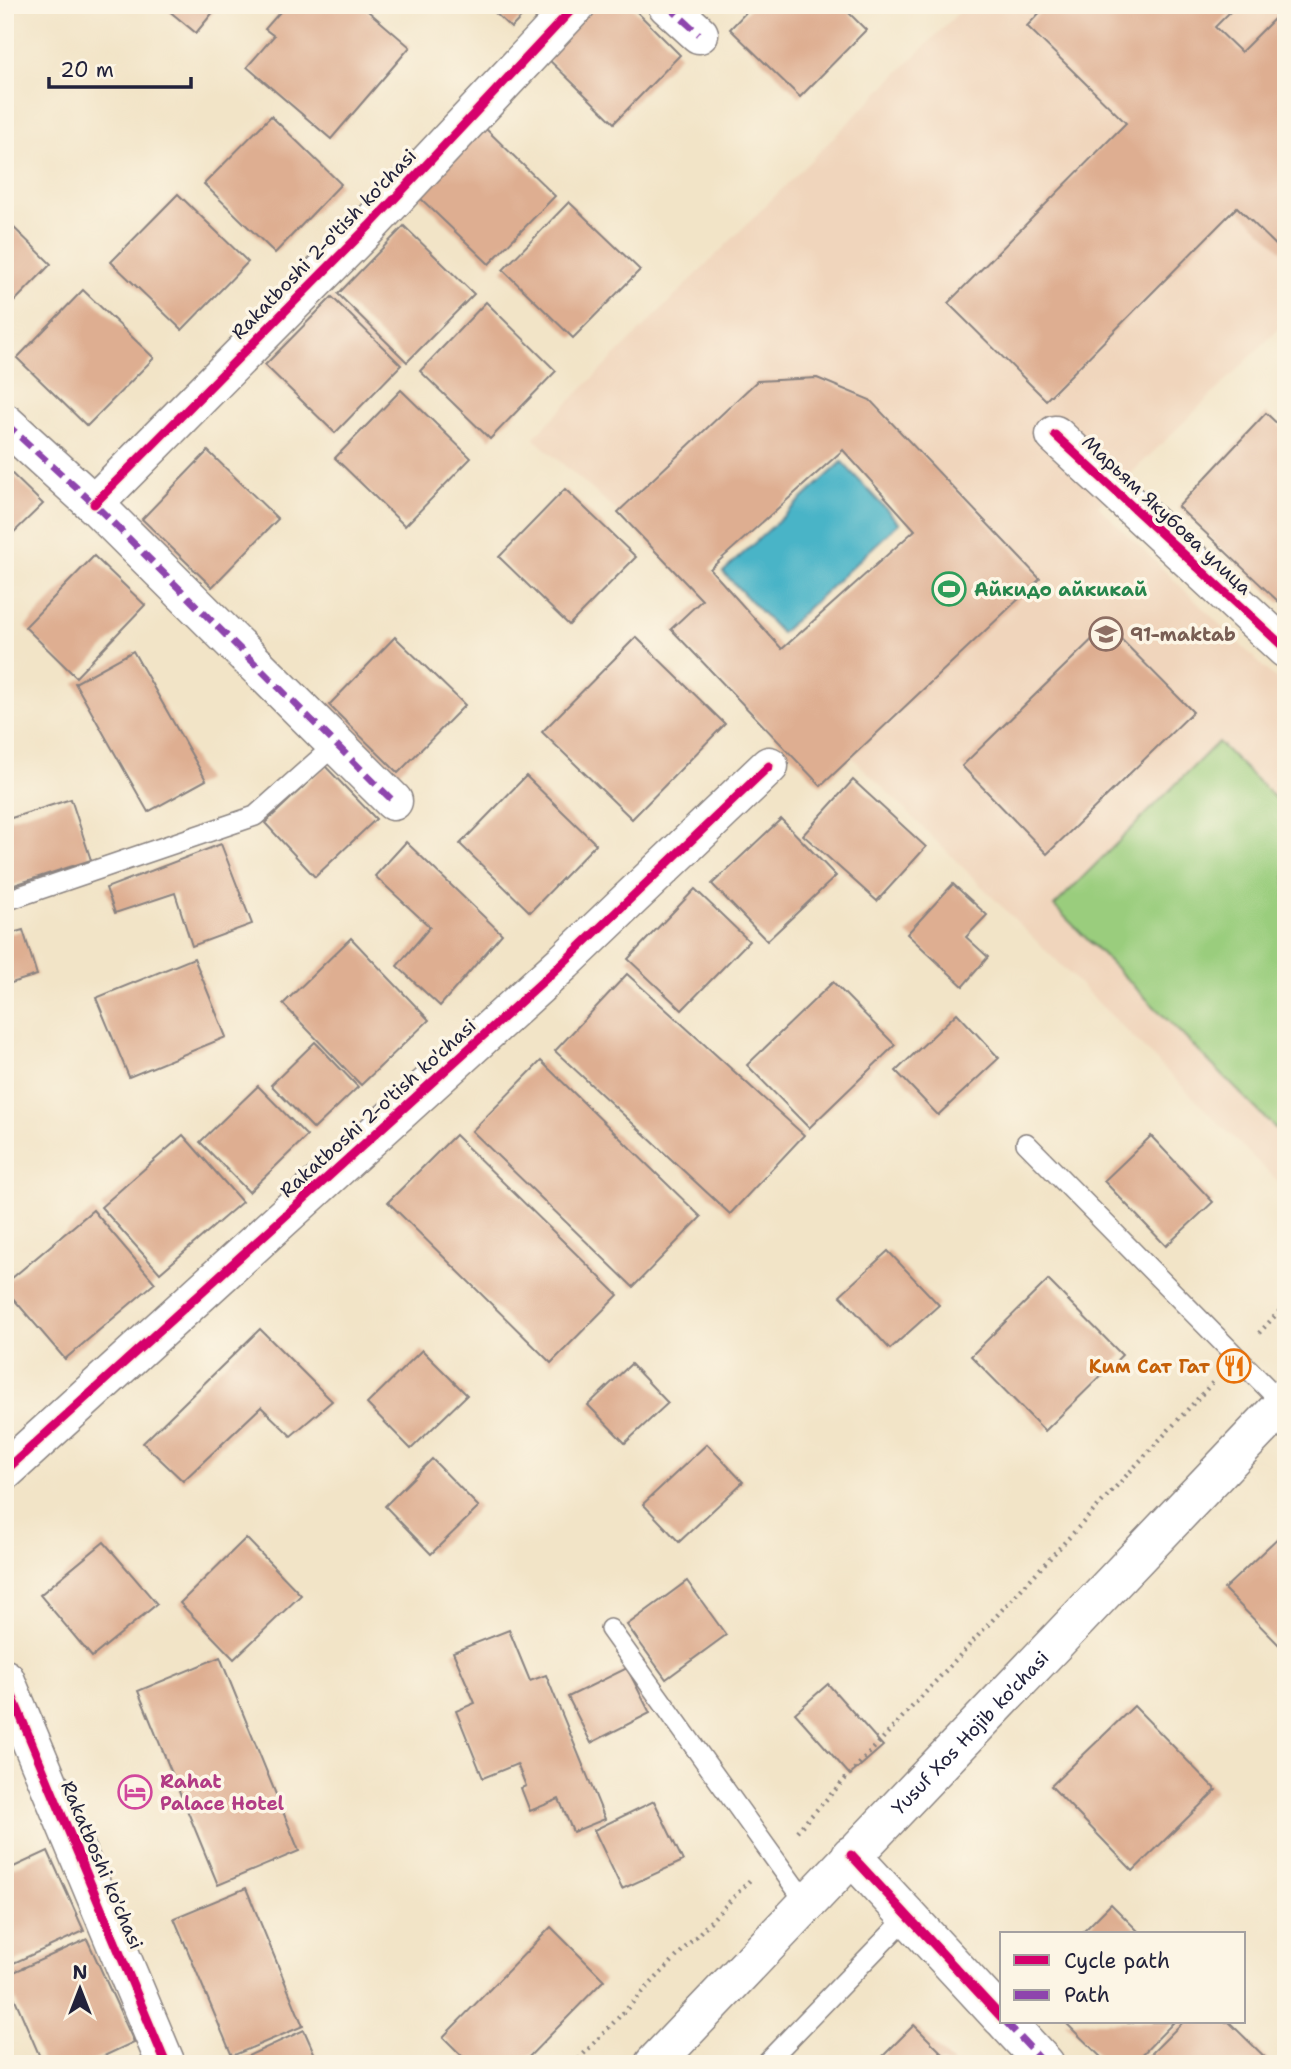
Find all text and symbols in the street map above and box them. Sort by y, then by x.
scale bar [49,46,191,90]
text: 20 m [60,56,114,84]
street label: Rakatboshi 2-o'tish ko'chasi [226,143,422,345]
street label: Марьям Якубова улица [1077,430,1257,600]
sports icon: Айкидо айкикай [930,570,968,608]
place label: Айкидо айкикай [974,577,1147,602]
school or university icon: 91-maktab [1087,615,1125,653]
place label: 91-maktab [1130,622,1236,647]
street label: Rakatboshi 2-o'tish ko'chasi [275,1013,481,1203]
restaurant icon: Ким Сат Гат [1215,1347,1253,1385]
place label: Ким Сат Гат [1089,1354,1211,1379]
street label: Yusuf Xos Hojib ko'chasi [886,1645,1054,1820]
place label: Rahat Palace Hotel [160,1769,285,1816]
hotel icon: Rahat Palace Hotel [116,1773,154,1811]
street label: Rakatboshi ko'chasi [55,1777,149,1953]
legend [1000,1932,1246,2024]
text: Cycle path [1064,1947,1170,1975]
north arrow [46,1954,116,2024]
text: N [72,1960,88,1985]
text: Path [1064,1981,1110,2009]

